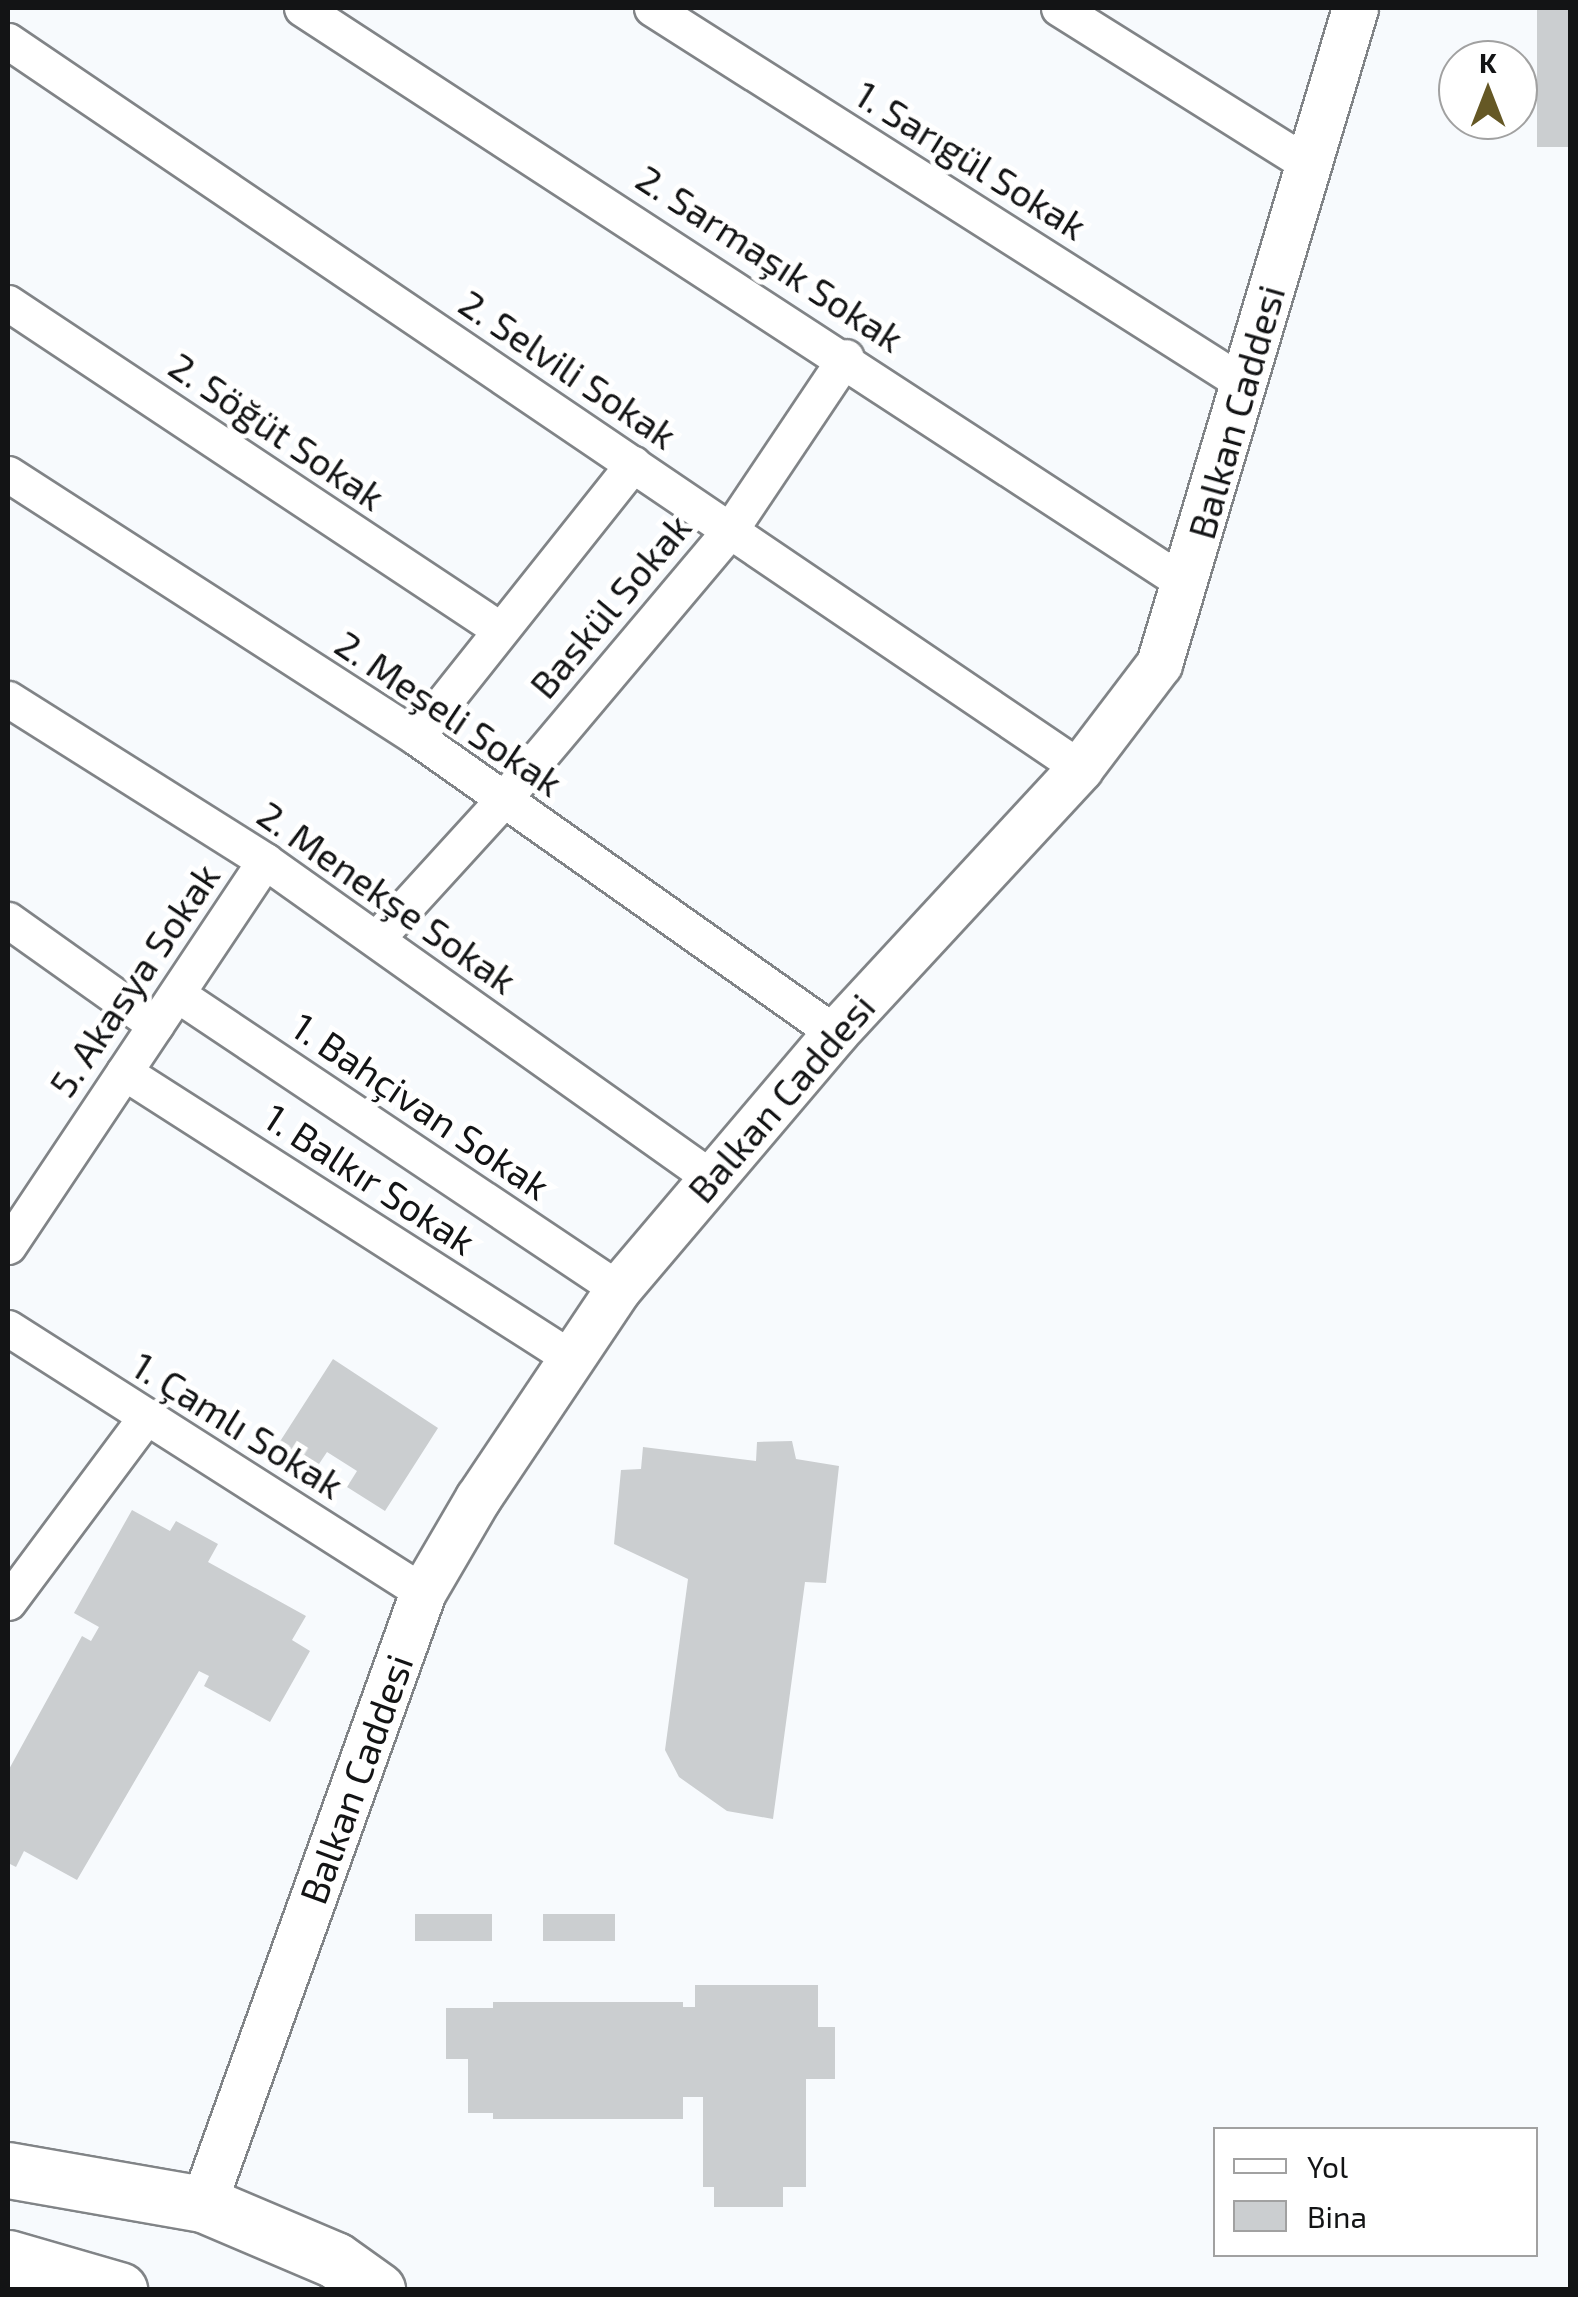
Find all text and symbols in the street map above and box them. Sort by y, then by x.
north arrow [1438,40,1538,140]
text: K [1479,45,1497,79]
street label: 1. Sarıgül Sokak [847,71,1095,249]
street label: 2. Sarmaşık Sokak [628,155,912,361]
street label: 2. Selvili Sokak [451,280,685,458]
street label: Balkan Caddesi [1178,280,1294,544]
street label: 2. Söğüt Sokak [161,342,393,520]
street label: Baskül Sokak [520,504,700,708]
street label: 2. Meşeli Sokak [327,620,571,806]
street label: 2. Menekşe Sokak [249,791,525,1003]
street label: 5. Akasya Sokak [39,854,229,1106]
street label: Balkan Caddesi [678,984,884,1212]
street label: 1. Bahçivan Sokak [284,1003,558,1209]
street label: 1. Balkır Sokak [256,1094,484,1264]
street label: 1. Çamlı Sokak [124,1342,352,1508]
street label: Balkan Caddesi [290,1648,422,1910]
legend [1213,2127,1538,2257]
text: Yol [1307,2148,1348,2184]
text: Bina [1307,2198,1367,2234]

